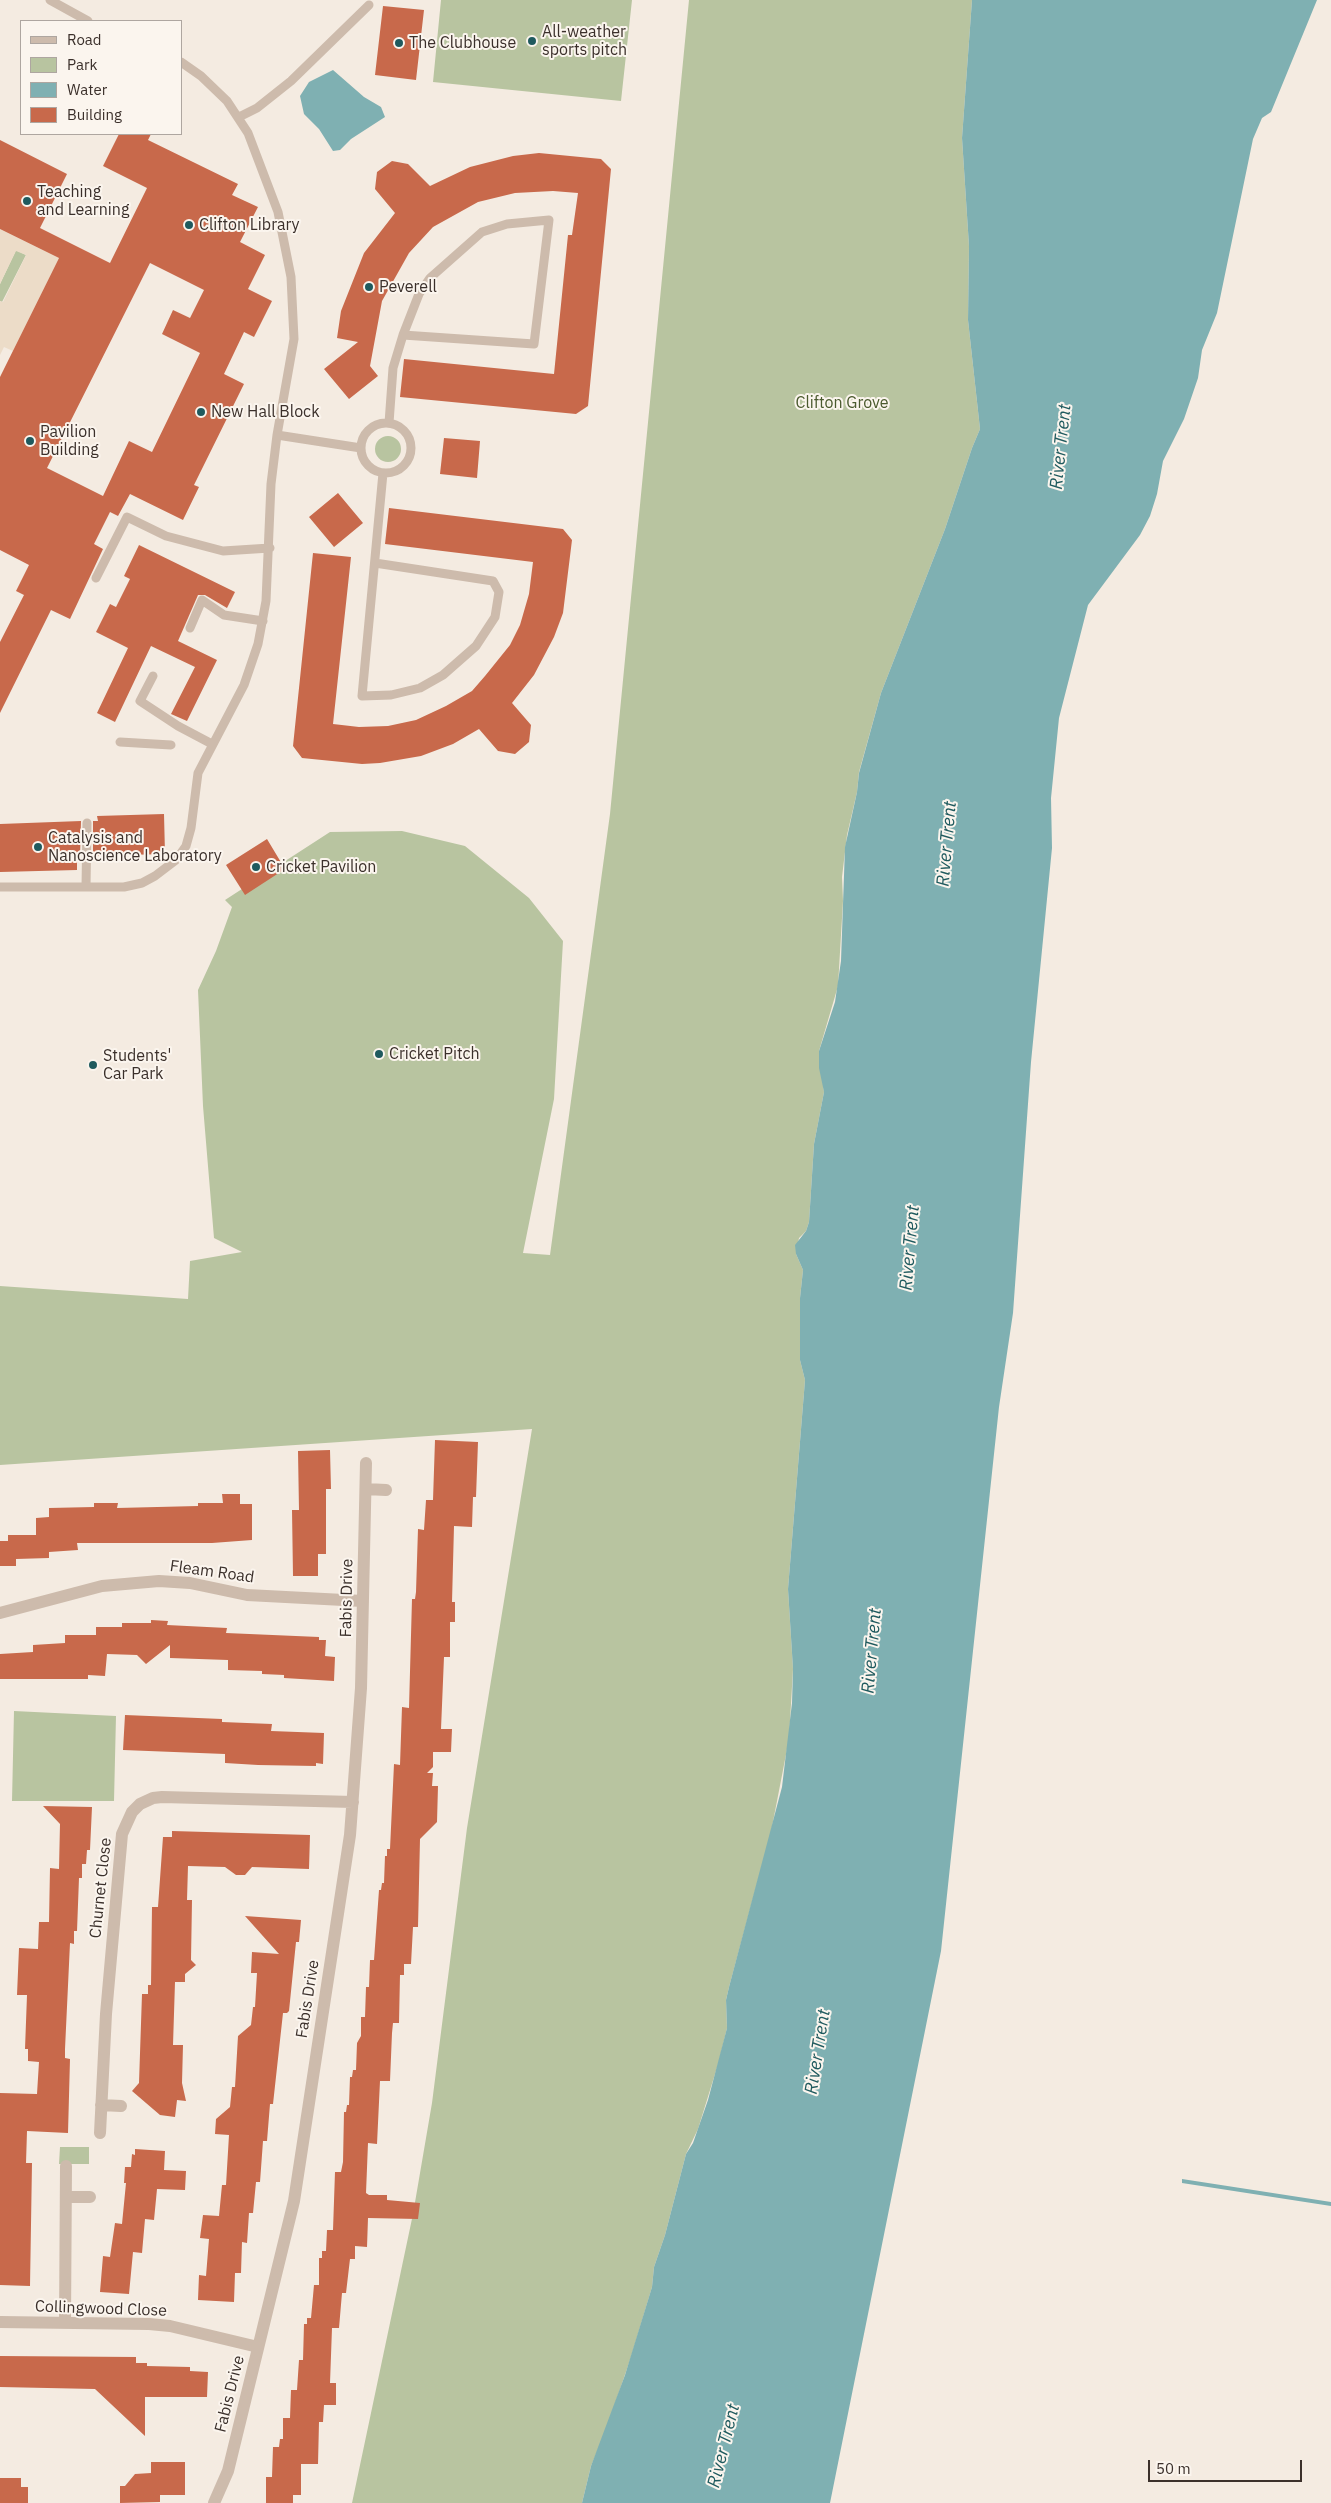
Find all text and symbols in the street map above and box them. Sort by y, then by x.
legend [20,20,182,135]
place label: All-weather sports pitch [542,22,627,60]
text: Road [67,30,102,49]
place label: The Clubhouse [409,33,516,53]
marker: All-weather sports pitch [526,35,538,47]
marker: The Clubhouse [393,37,405,49]
text: Park [67,55,97,74]
text: Water [67,80,107,99]
text: Building [67,105,122,124]
place label: Teaching and Learning [37,182,129,220]
marker: Teaching and Learning [21,195,33,207]
place label: Clifton Library [199,215,300,235]
marker: Clifton Library [183,219,195,231]
place label: Peverell [379,277,437,297]
marker: Peverell [363,281,375,293]
park label: Clifton Grove [795,393,889,413]
place label: New Hall Block [211,402,320,422]
water label: River Trent [1046,403,1076,491]
marker: New Hall Block [195,406,207,418]
place label: Pavilion Building [40,422,99,460]
marker: Pavilion Building [24,435,36,447]
water label: River Trent [933,801,961,887]
place label: Catalysis and Nanoscience Laboratory [48,828,222,866]
marker: Catalysis and Nanoscience Laboratory [32,841,44,853]
place label: Cricket Pavilion [266,857,376,877]
marker: Cricket Pavilion [250,861,262,873]
place label: Cricket Pitch [389,1044,480,1064]
place label: Students' Car Park [103,1046,171,1084]
marker: Cricket Pitch [373,1048,385,1060]
marker: Students' Car Park [87,1059,99,1071]
water label: River Trent [896,1205,924,1291]
street label: Fleam Road [169,1557,255,1587]
street label: Fabis Drive [337,1558,357,1638]
water label: River Trent [858,1608,886,1694]
street label: Churnet Close [86,1837,116,1939]
street label: Fabis Drive [292,1959,324,2039]
water label: River Trent [801,2008,835,2096]
street label: Collingwood Close [35,2297,167,2321]
street label: Fabis Drive [211,2353,249,2435]
water label: River Trent [703,2402,745,2490]
scale bar [1151,2450,1305,2482]
text: 50 m [1156,2459,1191,2478]

